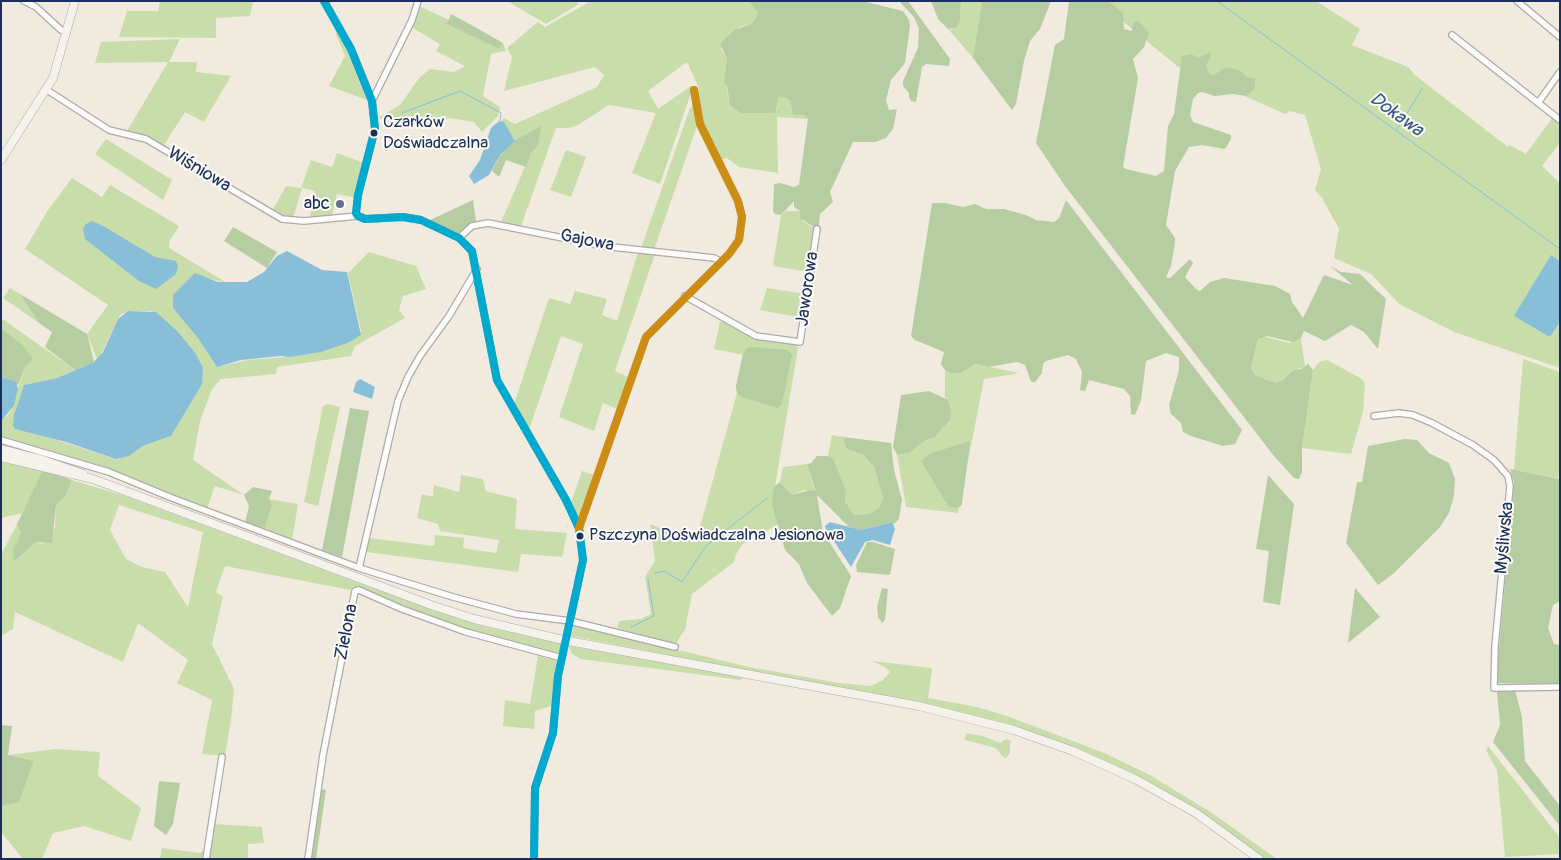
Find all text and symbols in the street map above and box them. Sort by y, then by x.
water label: Dokawa [1365,88,1427,142]
place label: Czarków Doświadczalna [383,113,488,153]
marker: Czarków Doświadczalna [369,128,379,138]
street label: Wiśniowa [163,143,235,197]
place label: abc [304,193,330,215]
marker: abc [334,198,346,210]
street label: Gajowa [558,225,616,257]
street label: Jaworowa [792,250,824,328]
street label: Myśliwska [1491,501,1519,575]
place label: Pszczyna Doświadczalna Jesionowa [589,526,844,546]
marker: Pszczyna Doświadczalna Jesionowa [575,531,585,541]
street label: Zielona [331,602,363,662]

